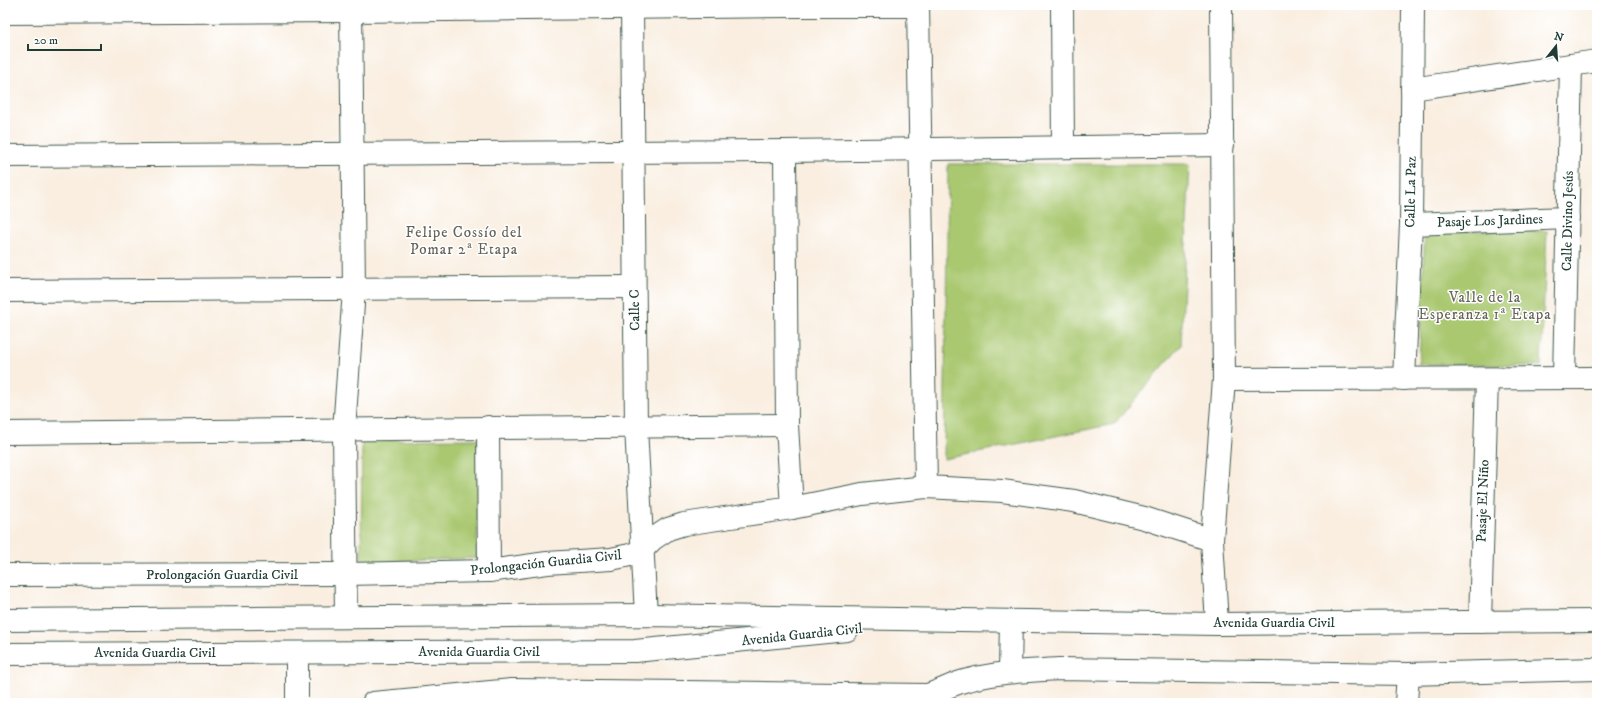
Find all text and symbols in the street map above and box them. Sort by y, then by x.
scale bar [28,26,101,52]
north arrow [1536,26,1576,66]
text: N [1552,29,1565,45]
text: 20 m [34,33,58,48]
street label: Calle La Paz [1401,156,1421,228]
street label: Calle Divino Jesús [1558,170,1578,271]
street label: Pasaje Los Jardines [1437,210,1544,232]
district label: Felipe Cossío del Pomar 2ª Etapa [405,223,523,259]
district label: Valle de la Esperanza 1ª Etapa [1418,288,1552,324]
street label: Calle C [626,289,644,331]
street label: Pasaje El Niño [1473,459,1493,543]
street label: Prolongación Guardia Civil [470,546,623,580]
street label: Prolongación Guardia Civil [146,566,299,584]
street label: Avenida Guardia Civil [1213,614,1336,632]
street label: Avenida Guardia Civil [741,620,864,650]
street label: Avenida Guardia Civil [418,643,541,661]
street label: Avenida Guardia Civil [94,644,217,662]

